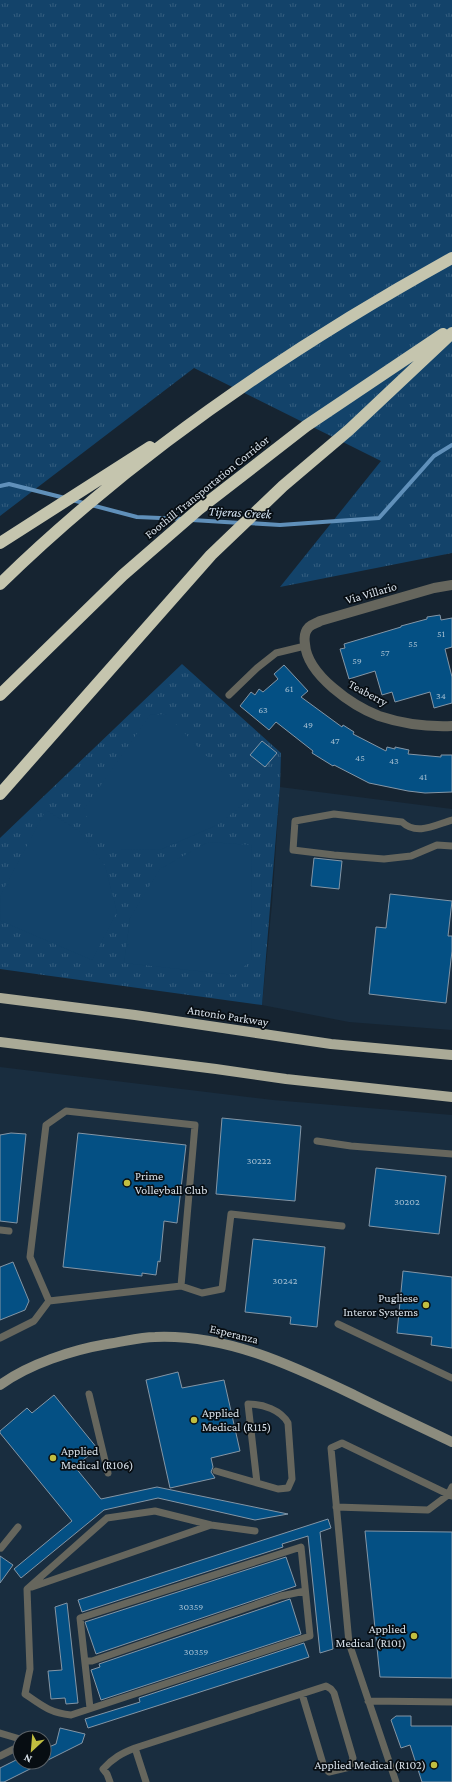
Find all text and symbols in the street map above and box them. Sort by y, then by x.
street label: Foothill Transportation Corridor [142,432,273,541]
water label: Tijeras Creek [208,503,273,523]
street label: Via Villario [344,579,398,607]
house number: 51 [437,628,445,639]
house number: 55 [408,638,418,649]
house number: 57 [380,647,390,658]
house number: 59 [352,655,362,666]
street label: Teaberry [346,677,390,709]
house number: 61 [285,683,293,694]
house number: 34 [436,690,446,701]
house number: 63 [258,704,268,715]
house number: 49 [303,719,313,730]
house number: 47 [330,735,340,746]
house number: 45 [355,752,365,763]
house number: 43 [389,755,399,766]
house number: 41 [419,771,427,782]
street label: Antonio Parkway [187,1003,270,1029]
house number: 30222 [247,1155,271,1166]
place label: Prime Volleyball Club [135,1169,207,1197]
marker: Prime Volleyball Club [122,1178,132,1188]
house number: 30202 [394,1196,420,1207]
house number: 30242 [273,1275,298,1286]
place label: Pugliese Interor Systems [343,1291,418,1319]
marker: Pugliese Interor Systems [421,1300,431,1310]
street label: Esperanza [208,1321,260,1347]
place label: Applied Medical (R115) [202,1406,271,1434]
marker: Applied Medical (R115) [189,1415,199,1425]
place label: Applied Medical (R106) [61,1444,133,1472]
marker: Applied Medical (R106) [48,1453,58,1463]
house number: 30359 [179,1601,203,1612]
place label: Applied Medical (R101) [336,1622,407,1650]
marker: Applied Medical (R101) [409,1631,419,1641]
house number: 30359 [184,1646,208,1657]
north arrow [12,1730,52,1770]
text: N [21,1752,34,1766]
place label: Applied Medical (R102) [314,1758,426,1772]
marker: Applied Medical (R102) [429,1760,439,1770]

